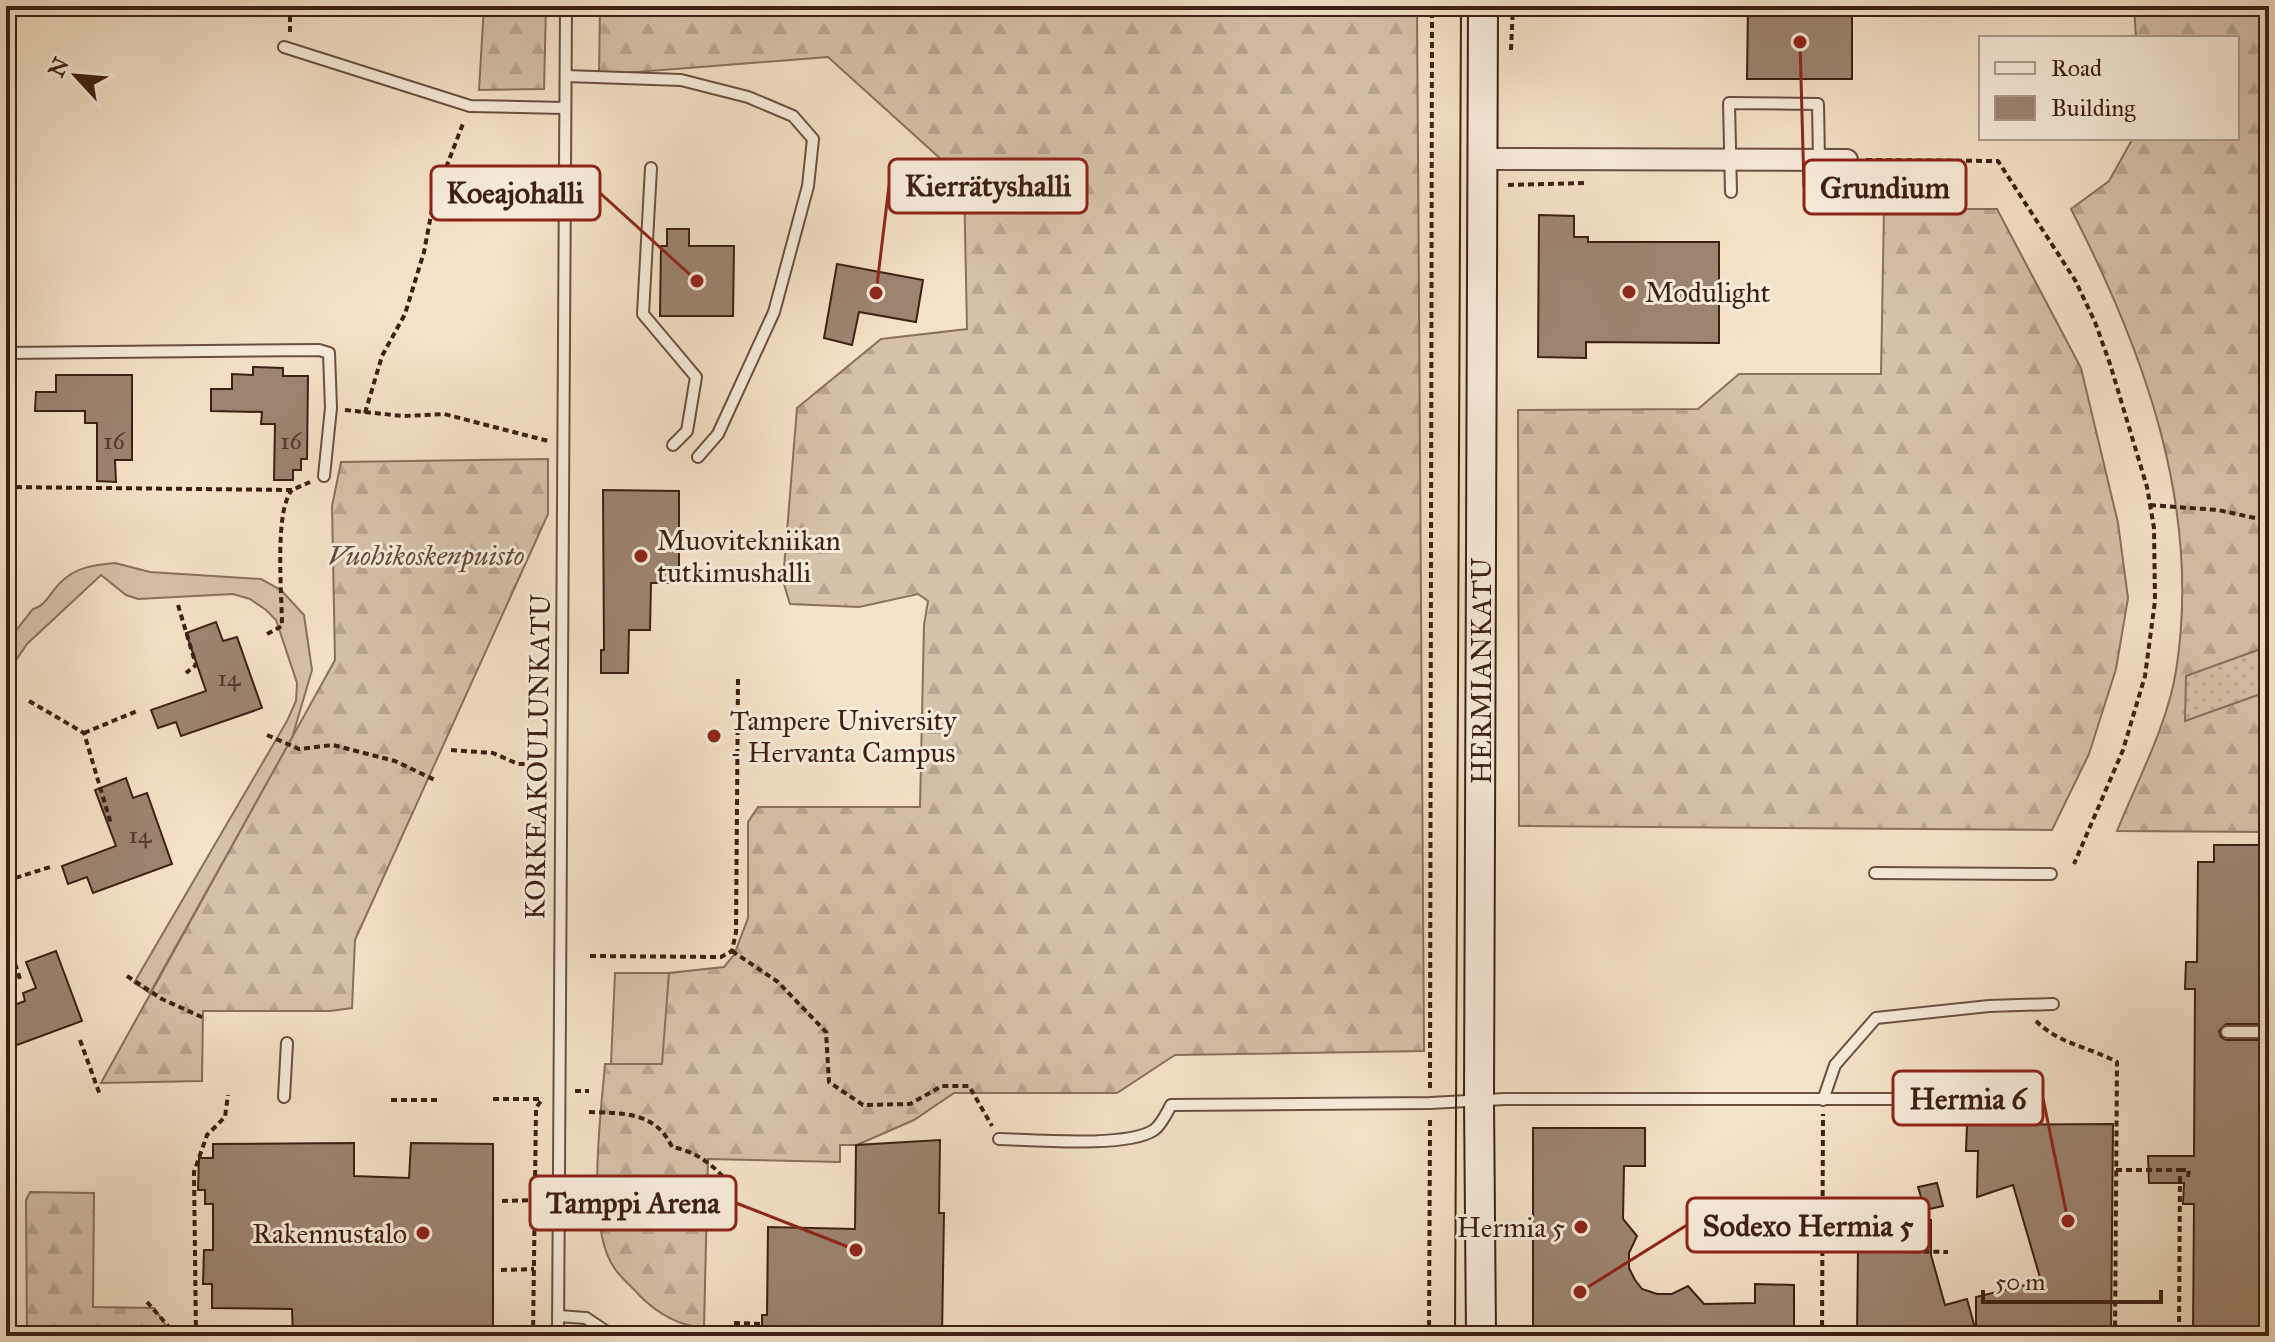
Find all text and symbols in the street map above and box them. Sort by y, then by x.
north arrow [36,36,116,116]
legend [1979,36,2239,140]
text: N [42,53,75,82]
text: Road [2051,53,2102,83]
text: Building [2051,93,2136,123]
callout: Kierrätyshalli [889,159,1087,213]
callout: Grundium [1804,160,1966,214]
callout: Koeajohalli [431,166,600,220]
text: Kierrätyshalli [905,168,1072,204]
text: Grundium [1820,170,1951,206]
text: Koeajohalli [446,175,585,211]
place label: Modulight [1645,275,1771,310]
marker: Modulight [1620,283,1638,301]
house number: 16 [103,426,126,456]
house number: 16 [280,426,303,456]
place label: Muovitekniikan tutkimushalli [657,523,841,590]
park label: Vuohikoskenpuisto [328,538,525,573]
marker: Muovitekniikan tutkimushalli [632,547,650,565]
street label: HERMIANKATU [1464,557,1499,784]
street label: KORKEAKOULUNKATU [517,593,558,920]
house number: 14 [218,663,241,693]
place label: Tampere University - Hervanta Campus [730,703,957,770]
marker: Tampere University - Hervanta Campus [705,727,723,745]
house number: 14 [129,820,152,850]
callout: Hermia 6 [1893,1071,2043,1125]
text: Hermia 6 [1909,1081,2028,1117]
callout: Tamppi Arena [530,1176,736,1230]
text: Tamppi Arena [546,1185,721,1221]
callout: Sodexo Hermia 5 [1687,1198,1929,1252]
text: Sodexo Hermia 5 [1703,1208,1913,1244]
place label: Hermia 5 [1457,1210,1565,1245]
place label: Rakennustalo [252,1216,407,1251]
marker: Hermia 5 [1572,1218,1590,1236]
marker: Rakennustalo [414,1224,432,1242]
scale bar [1983,1254,2161,1304]
text: 50 m [1995,1267,2045,1297]

